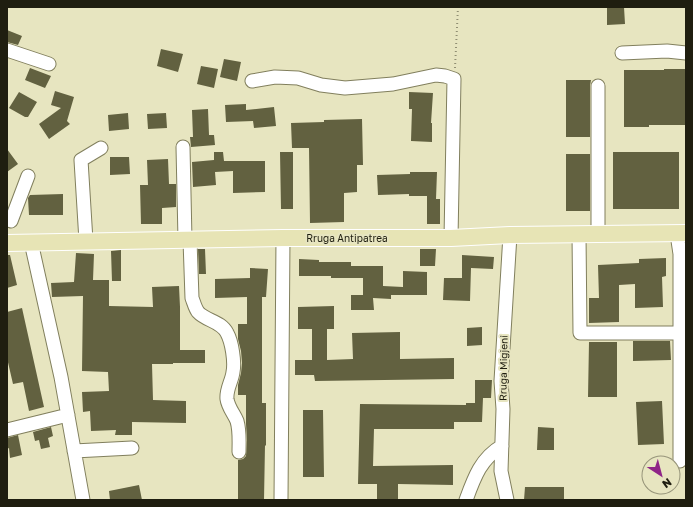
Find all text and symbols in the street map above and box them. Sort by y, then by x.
street label: Rruga Antipatrea [306,232,388,244]
street label: Rruga Migjeni [496,335,510,401]
north arrow [641,455,681,495]
text: N [660,476,674,491]

